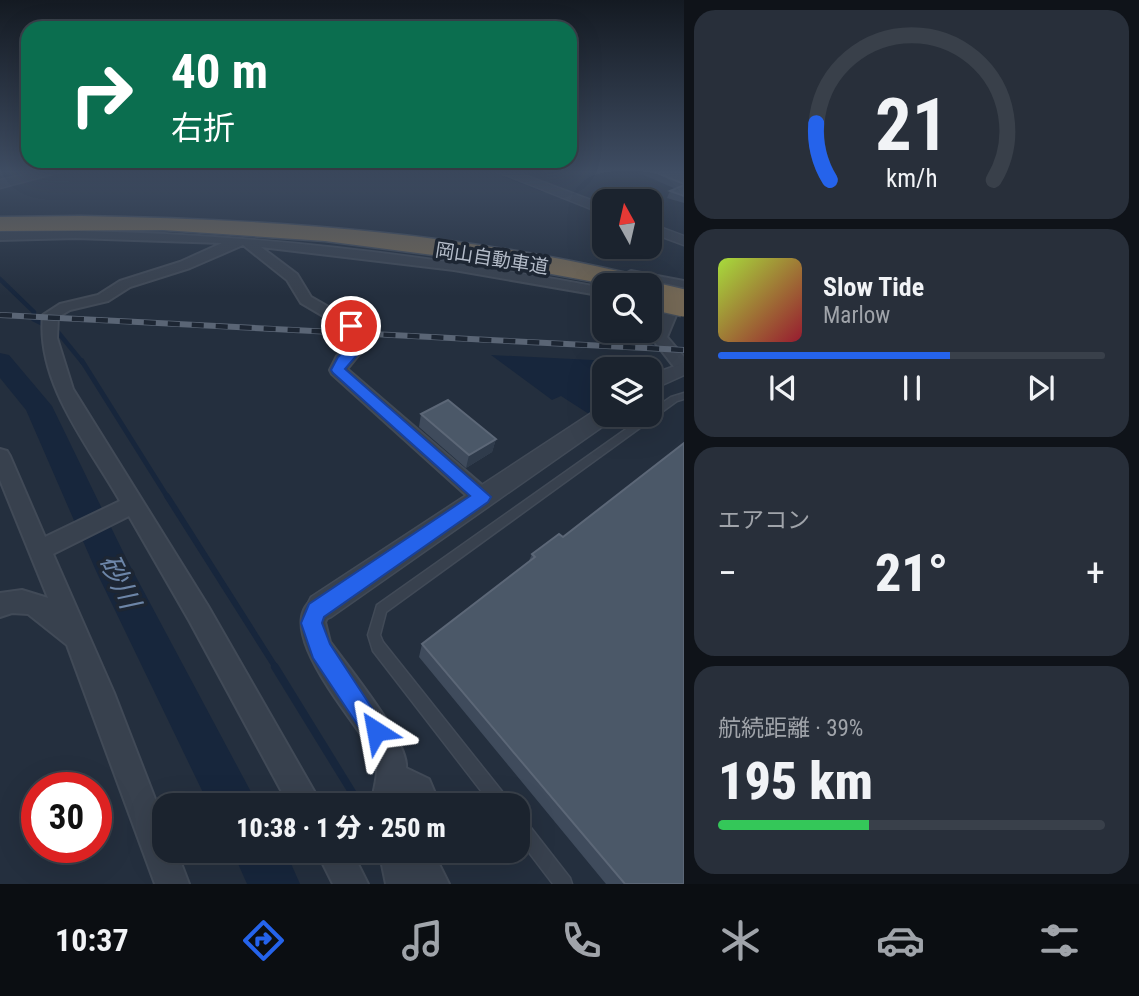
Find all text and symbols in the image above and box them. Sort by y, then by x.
text: 40 m [171,43,268,100]
icon: right [56,49,147,140]
text: 21 [875,83,948,169]
text: 右折 [171,109,235,147]
text: km/h [886,164,937,193]
north arrow [592,189,662,259]
map controls [592,189,662,427]
street label: 岡山自動車道 [434,238,550,279]
text: Slow Tide [823,272,924,302]
button: search [592,273,662,343]
pin [321,296,381,356]
text: Marlow [823,302,890,329]
icon: arrive [332,307,370,345]
button: layers [592,357,662,427]
icon: previous [764,369,802,407]
icon: pause [893,369,931,407]
icon: next [1022,369,1060,407]
text: エアコン [718,507,810,534]
text: 21° [875,543,948,604]
water label: 砂川 [92,549,148,616]
text: − [718,551,737,595]
text: + [1086,551,1105,595]
position arrow [339,694,413,768]
text: 航続距離 · 39% [718,715,863,742]
text: 195 km [718,751,873,812]
speed limit sign: 30 [21,772,112,863]
text: 10:38 · 1 分 · 250 m [236,813,446,843]
icon: directions [239,916,288,965]
icon: music [398,916,447,965]
icon: phone [557,916,606,965]
icon: climate [716,916,765,965]
icon: car [876,916,925,965]
icon: filters [1035,916,1084,965]
text: 10:37 [55,921,129,959]

